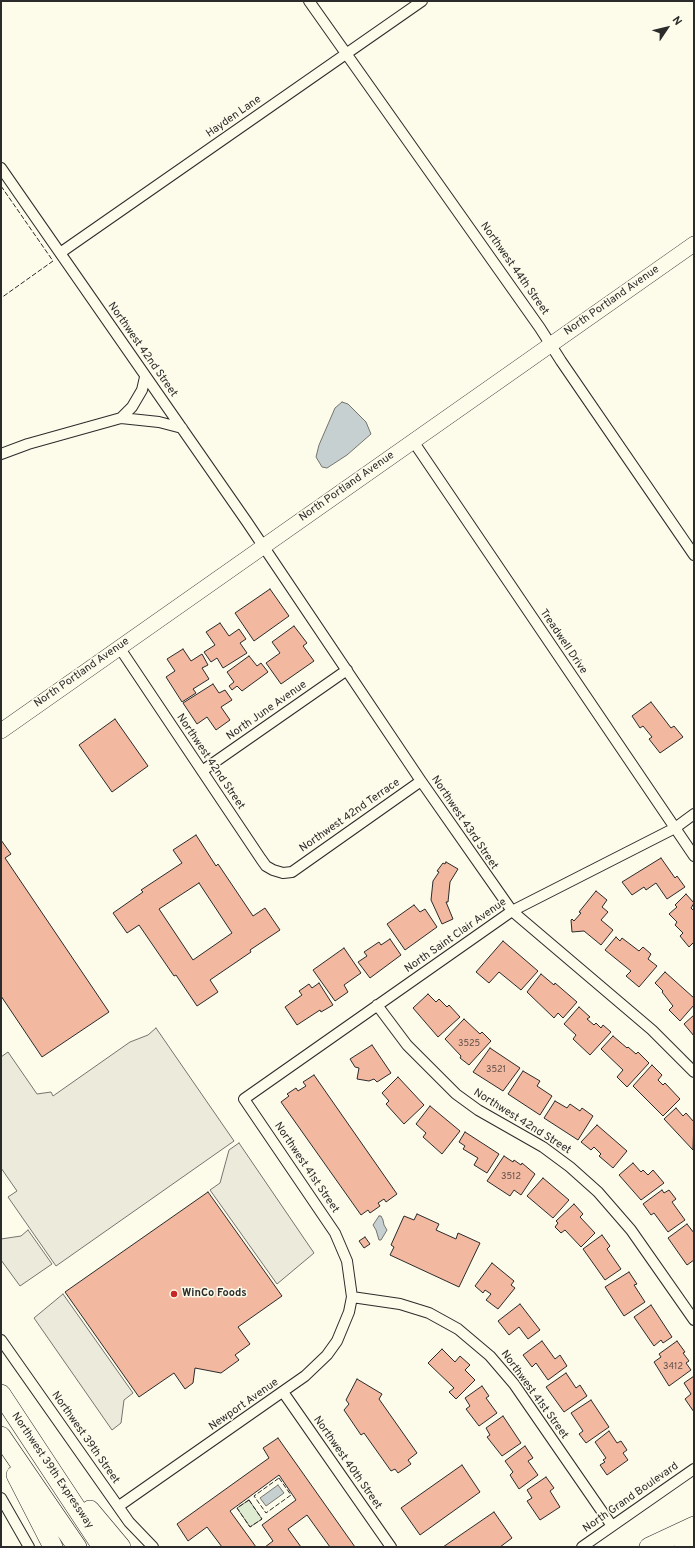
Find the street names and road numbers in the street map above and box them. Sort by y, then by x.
street label: Hayden Lane [204,93,264,141]
street label: Northwest 44th Street [477,220,551,318]
street label: North Portland Avenue [562,263,662,339]
street label: Northwest 42nd Street [104,300,180,400]
street label: North Portland Avenue [297,449,397,525]
street label: Treadwell Drive [536,607,590,677]
street label: North Portland Avenue [32,635,132,711]
street label: North June Avenue [224,678,310,744]
street label: Northwest 42nd Street [173,712,247,812]
street label: Northwest 43rd Street [428,774,500,872]
street label: Northwest 42nd Terrace [297,776,403,856]
street label: North Saint Clair Avenue [403,896,509,976]
street label: Northwest 42nd Street [471,1087,573,1157]
street label: Northwest 41st Street [271,1120,341,1216]
street label: Northwest 41st Street [497,1348,571,1442]
street label: Newport Avenue [207,1376,281,1434]
street label: Northwest 39th Street [48,1389,122,1487]
street label: Northwest 39th Expressway [8,1410,96,1532]
street label: Northwest 40th Street [310,1414,384,1512]
street label: North Grand Boulevard [581,1460,681,1536]

